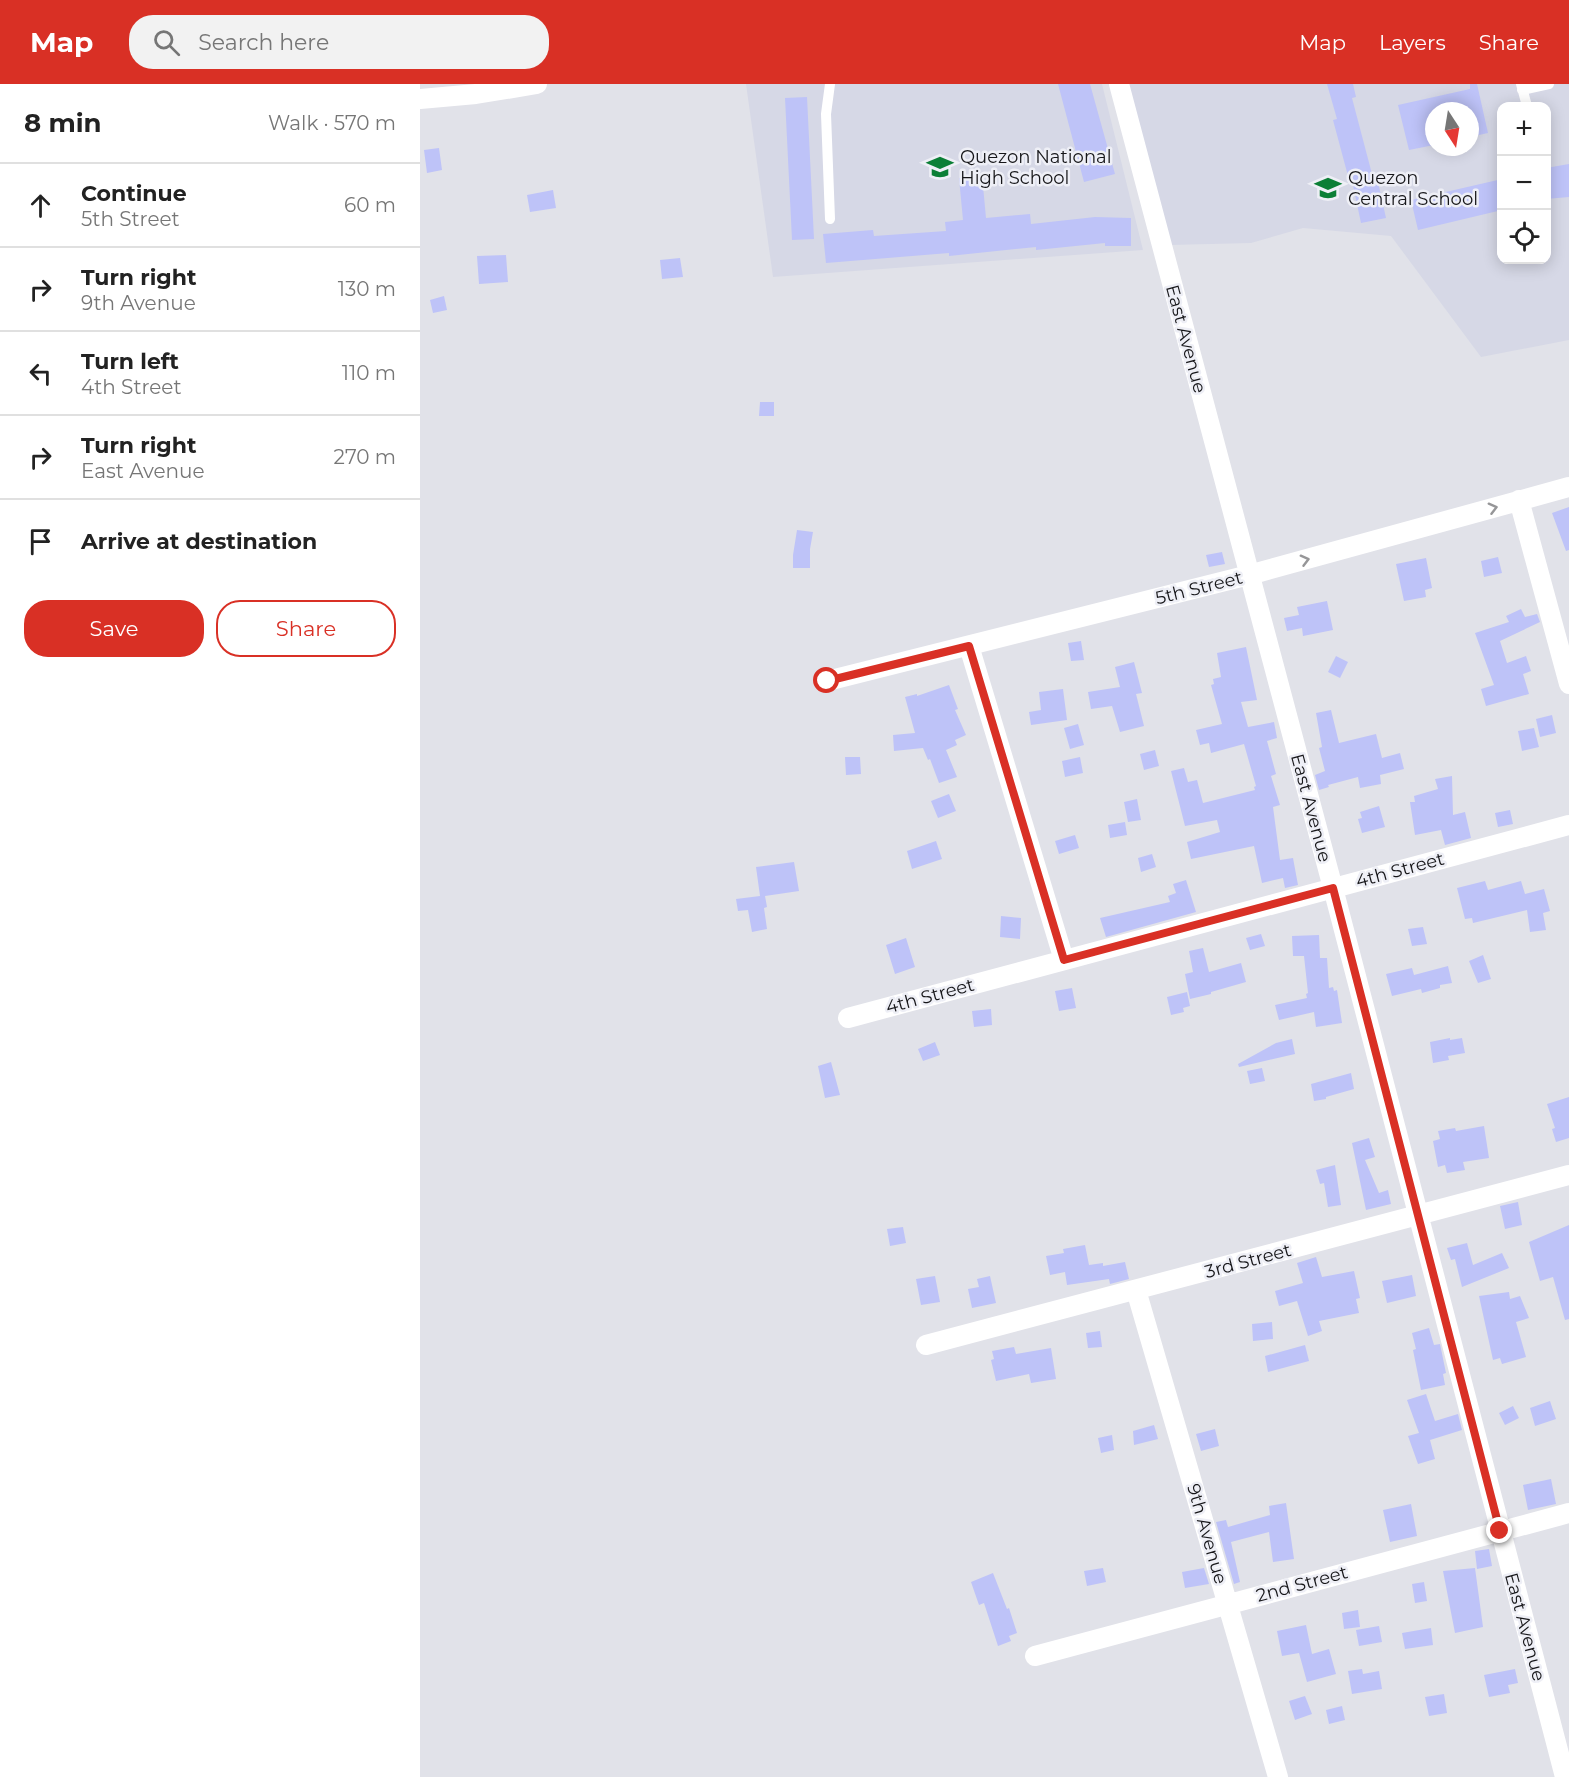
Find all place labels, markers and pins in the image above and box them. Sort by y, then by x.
place label: Quezon National High School [960,146,1112,189]
school or university icon: Quezon National High School [925,152,955,182]
place label: Quezon Central School [1348,167,1478,210]
school or university icon: Quezon Central School [1313,173,1343,203]

